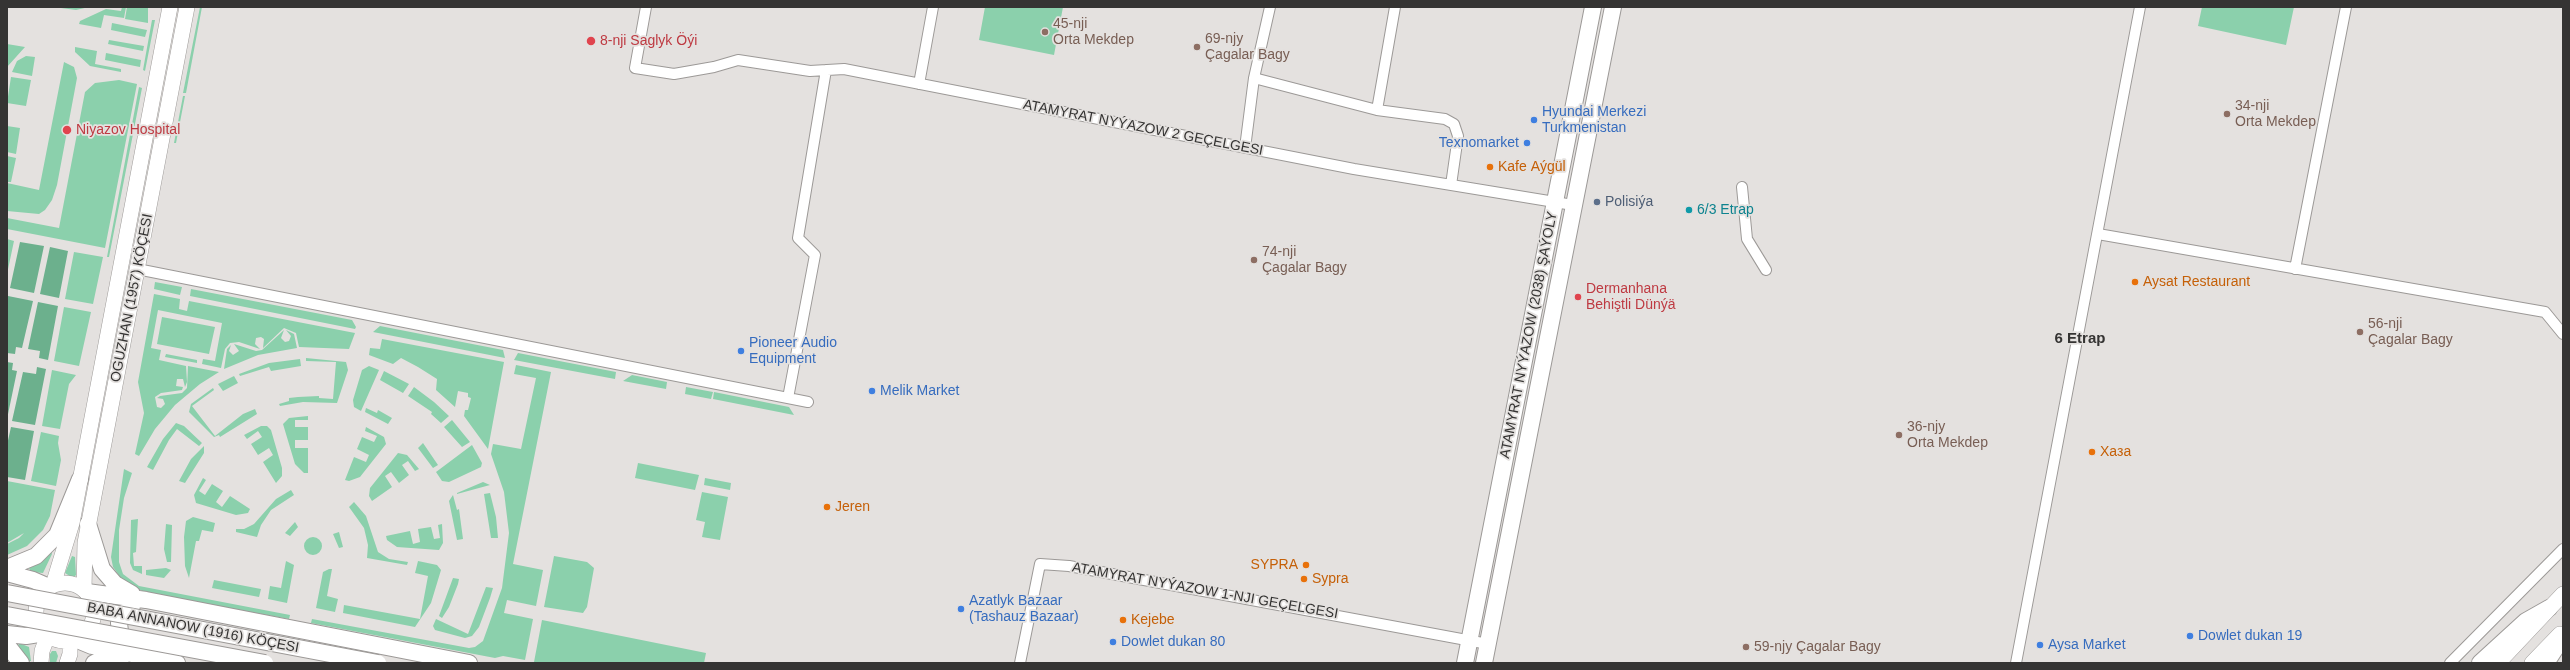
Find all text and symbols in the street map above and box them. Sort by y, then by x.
place label: 45-nji Orta Mekdep [1053,16,1134,48]
marker: 45-nji Orta Mekdep [1040,27,1050,37]
place label: 69-njy Çagalar Bagy [1205,31,1290,64]
place label: 8-nji Saglyk Öýi [600,33,697,49]
marker: 8-nji Saglyk Öýi [585,35,597,47]
marker: 69-njy Çagalar Bagy [1192,42,1202,52]
street label: ATAMYRAT NYÝAZOW 2 GEÇELGESI [1022,96,1264,160]
place label: 34-nji Orta Mekdep [2235,98,2316,130]
place label: Hyundai Merkezi Turkmenistan [1542,104,1646,136]
marker: 34-nji Orta Mekdep [2222,109,2232,119]
marker: Hyundai Merkezi Turkmenistan [1529,115,1539,125]
place label: Niyazov Hospital [76,122,180,138]
marker: Niyazov Hospital [61,124,73,136]
place label: Texnomarket [1439,135,1519,151]
marker: Texnomarket [1522,138,1532,148]
place label: Kafe Aýgül [1498,159,1566,175]
marker: Kafe Aýgül [1485,162,1495,172]
place label: Polisiýa [1605,194,1653,210]
marker: Polisiýa [1592,197,1602,207]
place label: 6/3 Etrap [1697,202,1754,218]
marker: 6/3 Etrap [1684,205,1694,215]
street label: ATAMYRAT NYÝAZOW (2038) ŞAÝOLY [1497,210,1561,460]
street label: OGUZHAN (1957) KÖÇESI [107,212,157,384]
place label: 74-nji Çagalar Bagy [1262,244,1347,276]
marker: 74-nji Çagalar Bagy [1249,255,1259,265]
place label: Aysat Restaurant [2143,274,2250,290]
marker: Aysat Restaurant [2130,277,2140,287]
place label: Dermanhana Behiştli Dünýä [1586,281,1675,314]
marker: Dermanhana Behiştli Dünýä [1573,292,1583,302]
place label: 56-nji Çagalar Bagy [2368,316,2453,348]
marker: 56-nji Çagalar Bagy [2355,327,2365,337]
district label: 6 Etrap [2055,330,2105,348]
place label: Pioneer Audio Equipment [749,335,837,368]
marker: Pioneer Audio Equipment [736,346,746,356]
place label: Melik Market [880,383,959,399]
marker: Melik Market [867,386,877,396]
place label: 36-njy Orta Mekdep [1907,419,1988,452]
marker: 36-njy Orta Mekdep [1894,430,1904,440]
place label: Хаза [2100,444,2131,460]
marker: Хаза [2087,447,2097,457]
place label: Jeren [835,499,870,515]
marker: Jeren [822,502,832,512]
place label: SYPRA [1251,557,1298,573]
street label: ATAMYRAT NYÝAZOW 1-NJI GEÇELGESI [1071,559,1339,623]
marker: SYPRA [1301,560,1311,570]
place label: Sypra [1312,571,1349,587]
marker: Sypra [1299,574,1309,584]
place label: Azatlyk Bazaar (Tashauz Bazaar) [969,593,1079,626]
street label: BABA ANNANOW (1916) KÖÇESI [86,599,300,657]
marker: Azatlyk Bazaar (Tashauz Bazaar) [956,604,966,614]
place label: Kejebe [1131,612,1175,628]
marker: Kejebe [1118,615,1128,625]
place label: Dowlet dukan 19 [2198,628,2302,644]
marker: Dowlet dukan 19 [2185,631,2195,641]
place label: Dowlet dukan 80 [1121,634,1225,650]
marker: Dowlet dukan 80 [1108,637,1118,647]
place label: Aysa Market [2048,637,2126,653]
place label: 59-njy Çagalar Bagy [1754,639,1881,655]
marker: Aysa Market [2035,640,2045,650]
marker: 59-njy Çagalar Bagy [1741,642,1751,652]

